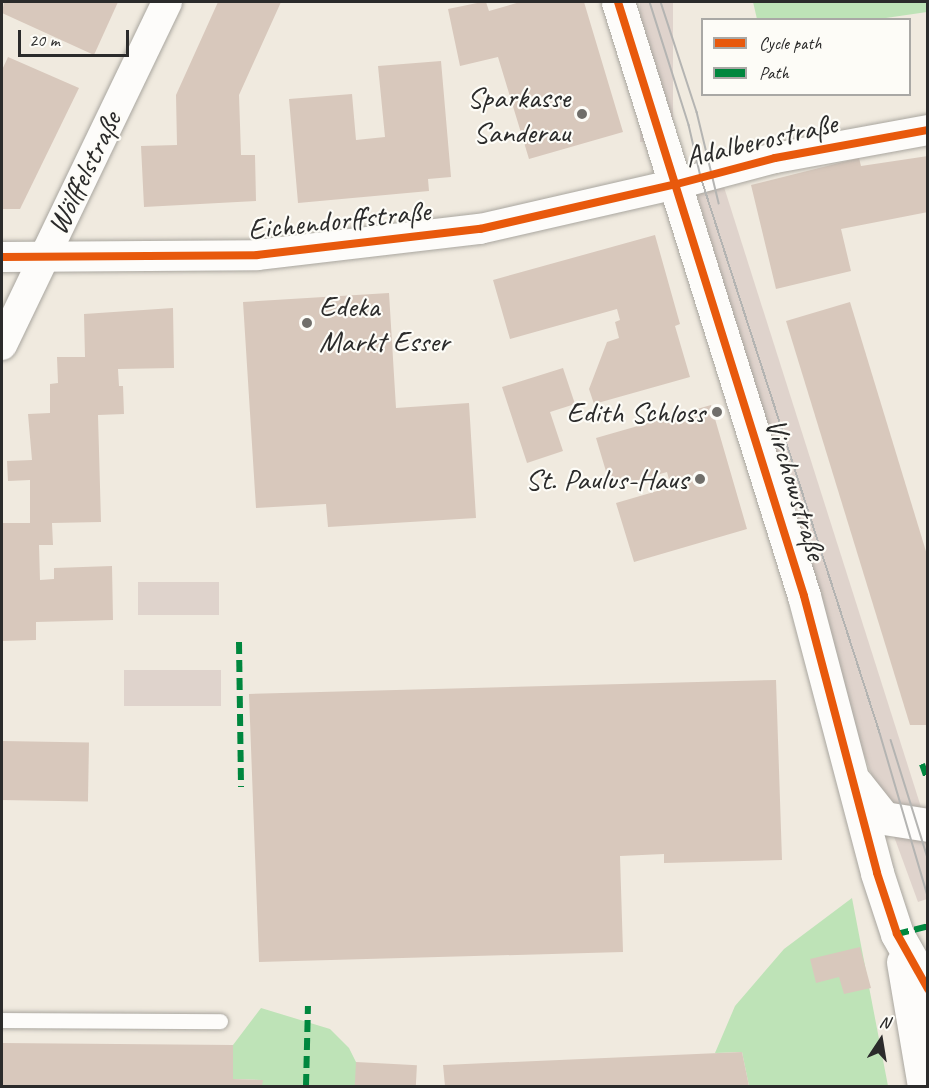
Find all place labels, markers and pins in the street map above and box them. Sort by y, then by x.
place label: Sparkasse Sanderau [467,79,570,150]
marker: Sparkasse Sanderau [575,107,589,121]
place label: Edeka Markt Esser [319,288,450,358]
marker: Edeka Markt Esser [300,316,314,330]
place label: Edith Schloss [567,394,705,430]
marker: Edith Schloss [710,405,724,419]
place label: St. Paulus-Haus [525,461,688,497]
marker: St. Paulus-Haus [693,472,707,486]

